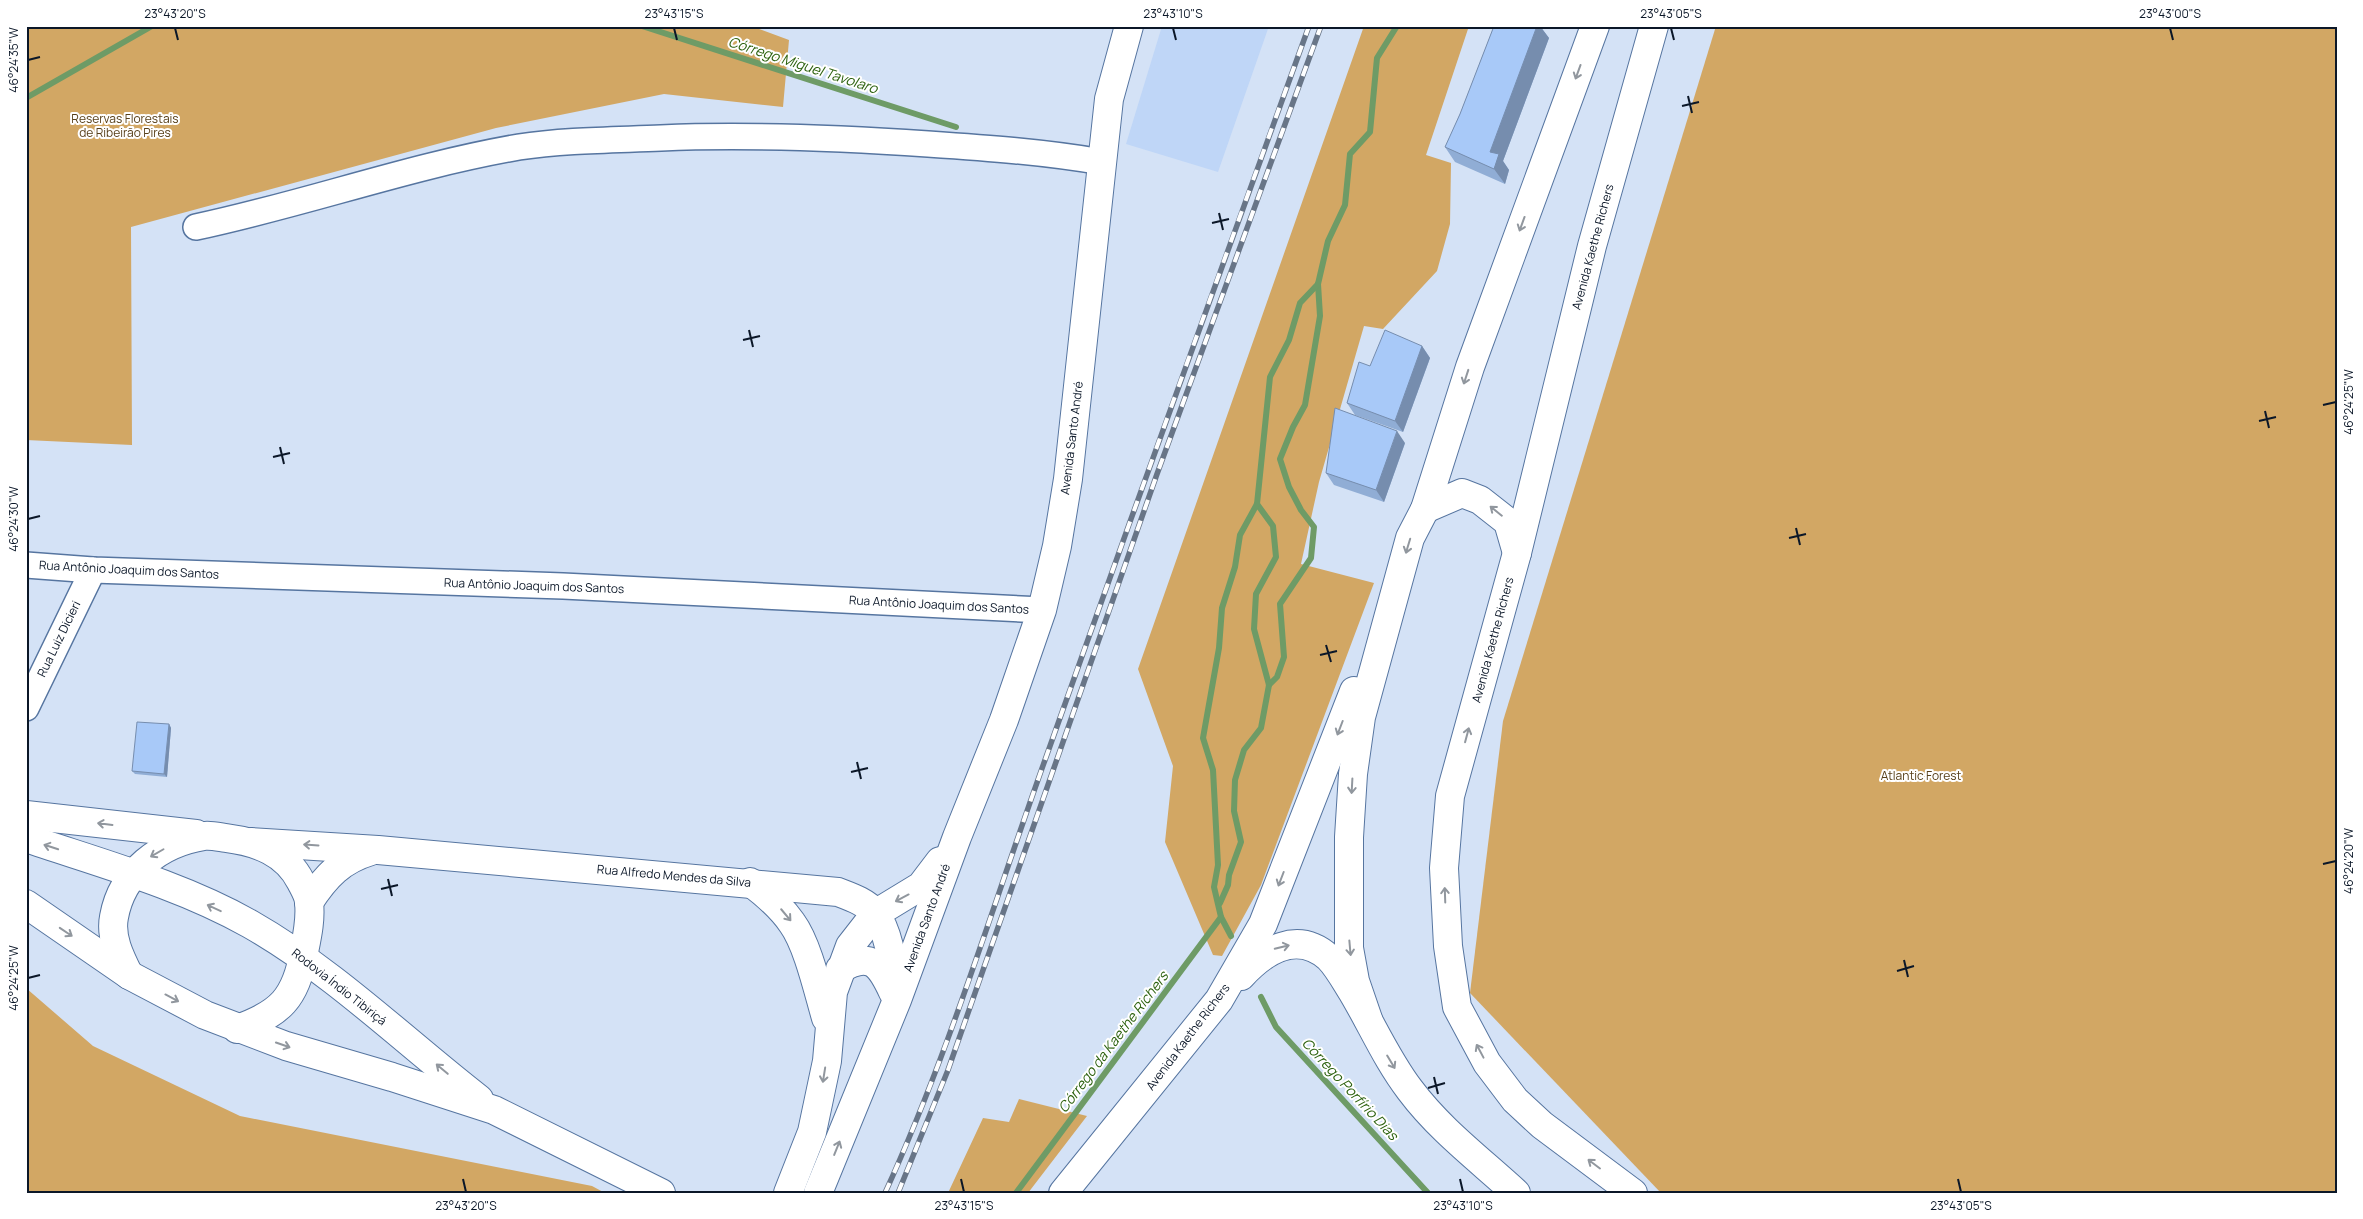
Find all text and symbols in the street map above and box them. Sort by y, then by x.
text: 23°43'20"S [144,5,206,22]
text: 23°43'15"S [645,5,703,22]
text: 23°43'10"S [1143,5,1203,22]
text: 23°43'05"S [1640,5,1702,22]
text: 23°43'00"S [2139,5,2201,22]
text: 46°24'35"W [5,27,22,93]
water label: Córrego Miguel Tavolaro [726,31,881,98]
one-way arrow [1573,64,1583,79]
park label: Reservas Florestais de Ribeirão Pires [71,110,179,141]
street label: Avenida Kaethe Richers [1568,182,1618,312]
one-way arrow [1517,216,1526,232]
text: 46°24'25"W [2340,368,2357,435]
one-way arrow [1461,369,1471,385]
street label: Avenida Santo André [1056,380,1087,496]
text: 46°24'30"W [5,485,22,552]
one-way arrow [1489,506,1502,517]
one-way arrow [1402,538,1412,554]
street label: Rua Antônio Joaquim dos Santos [38,556,220,583]
street label: Rua Antônio Joaquim dos Santos [444,574,625,597]
street label: Avenida Kaethe Richers [1468,575,1518,705]
street label: Rua Antônio Joaquim dos Santos [848,591,1030,618]
street label: Rua Luiz Dicieri [33,598,84,680]
one-way arrow [1335,720,1344,735]
one-way arrow [1463,727,1473,743]
park label: Atlantic Forest [1881,767,1962,784]
one-way arrow [1348,778,1357,794]
one-way arrow [97,819,113,829]
text: 46°24'20"W [2340,827,2357,894]
one-way arrow [44,841,60,851]
one-way arrow [304,841,320,850]
one-way arrow [150,849,164,859]
street label: Rua Alfredo Mendes da Silva [596,860,752,891]
street label: Avenida Santo André [899,861,954,974]
one-way arrow [1275,871,1285,886]
one-way arrow [1441,887,1450,903]
one-way arrow [894,893,909,903]
one-way arrow [207,902,222,912]
one-way arrow [780,909,792,922]
one-way arrow [59,927,73,938]
one-way arrow [1345,940,1355,956]
one-way arrow [1274,942,1290,951]
text: 46°24'25"W [5,944,22,1011]
street label: Rodovia Índio Tibiriçá [288,944,390,1029]
water label: Córrego da Kaethe Richers [1053,966,1173,1116]
street label: Avenida Kaethe Richers [1142,980,1233,1094]
one-way arrow [164,994,179,1003]
water label: Córrego Porfírio Dias [1298,1033,1404,1145]
one-way arrow [275,1041,290,1050]
one-way arrow [1475,1043,1485,1058]
one-way arrow [1387,1054,1397,1068]
one-way arrow [435,1064,448,1075]
one-way arrow [819,1067,829,1083]
one-way arrow [832,1141,842,1156]
one-way arrow [1588,1158,1601,1169]
text: 23°43'20"S [435,1197,497,1214]
text: 23°43'15"S [935,1197,993,1214]
text: 23°43'10"S [1433,1197,1493,1214]
text: 23°43'05"S [1930,1197,1992,1214]

